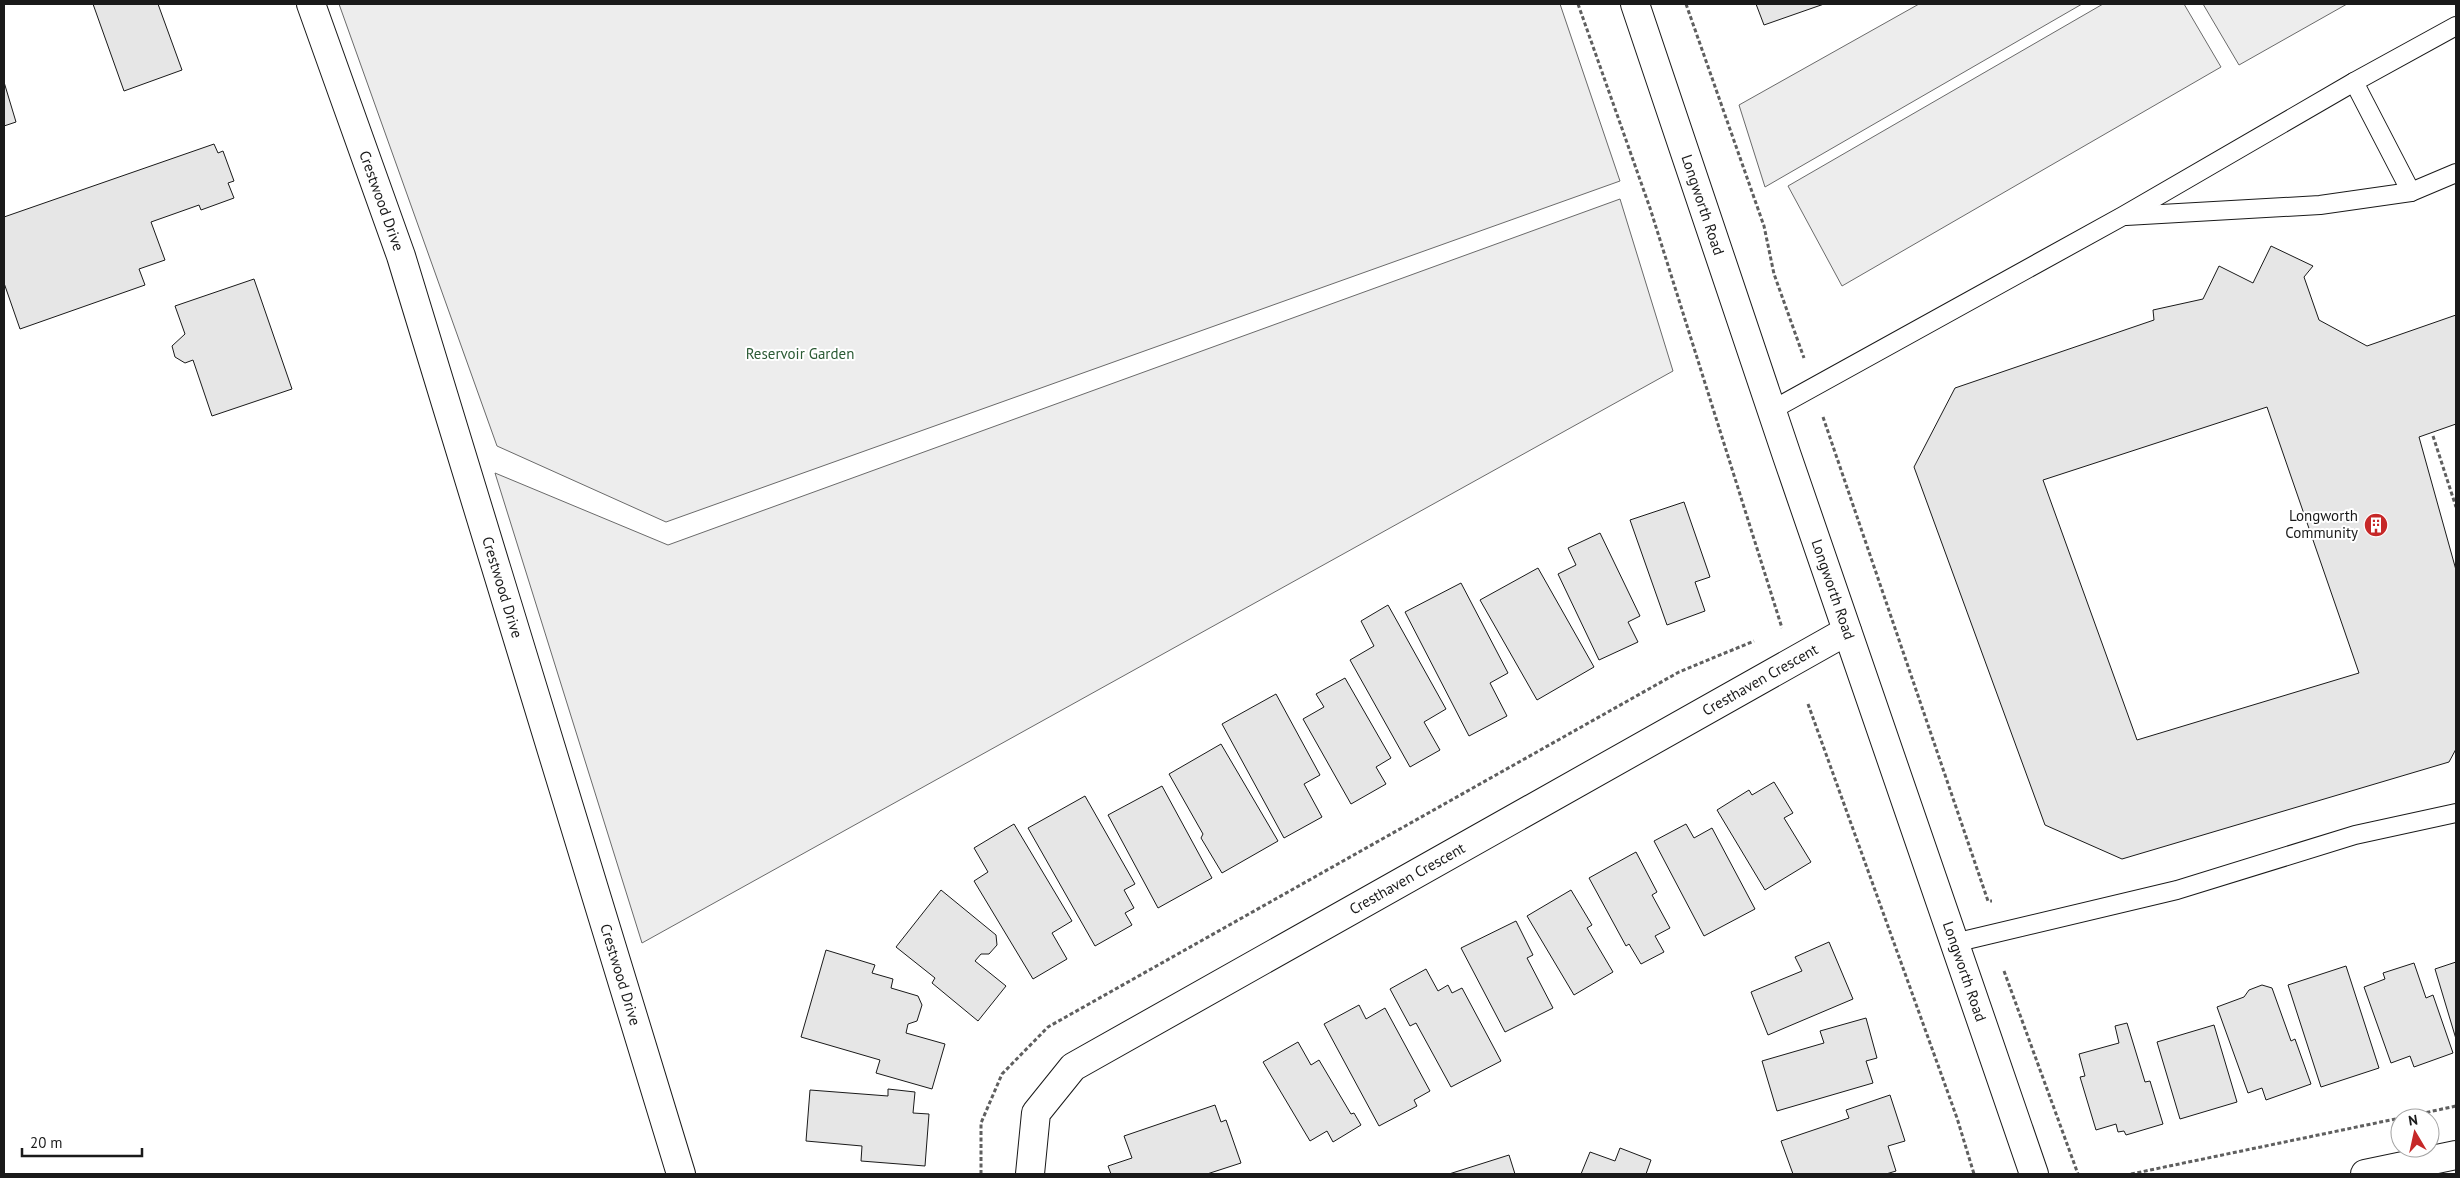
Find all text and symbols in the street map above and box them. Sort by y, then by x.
street label: Crestwood Drive [355,148,408,253]
street label: Longworth Road [1677,152,1729,257]
park label: Reservoir Garden [746,344,854,363]
place label: Longworth Community [2285,506,2358,542]
building icon: Longworth Community [2363,512,2389,538]
street label: Crestwood Drive [478,534,527,640]
street label: Longworth Road [1807,537,1859,642]
street label: Cresthaven Crescent [1699,639,1821,720]
street label: Cresthaven Crescent [1346,838,1468,918]
street label: Longworth Road [1939,919,1991,1024]
street label: Crestwood Drive [596,921,645,1028]
north arrow [2390,1108,2440,1158]
text: N [2407,1111,2419,1130]
scale bar [22,1126,142,1158]
text: 20 m [30,1133,63,1152]

